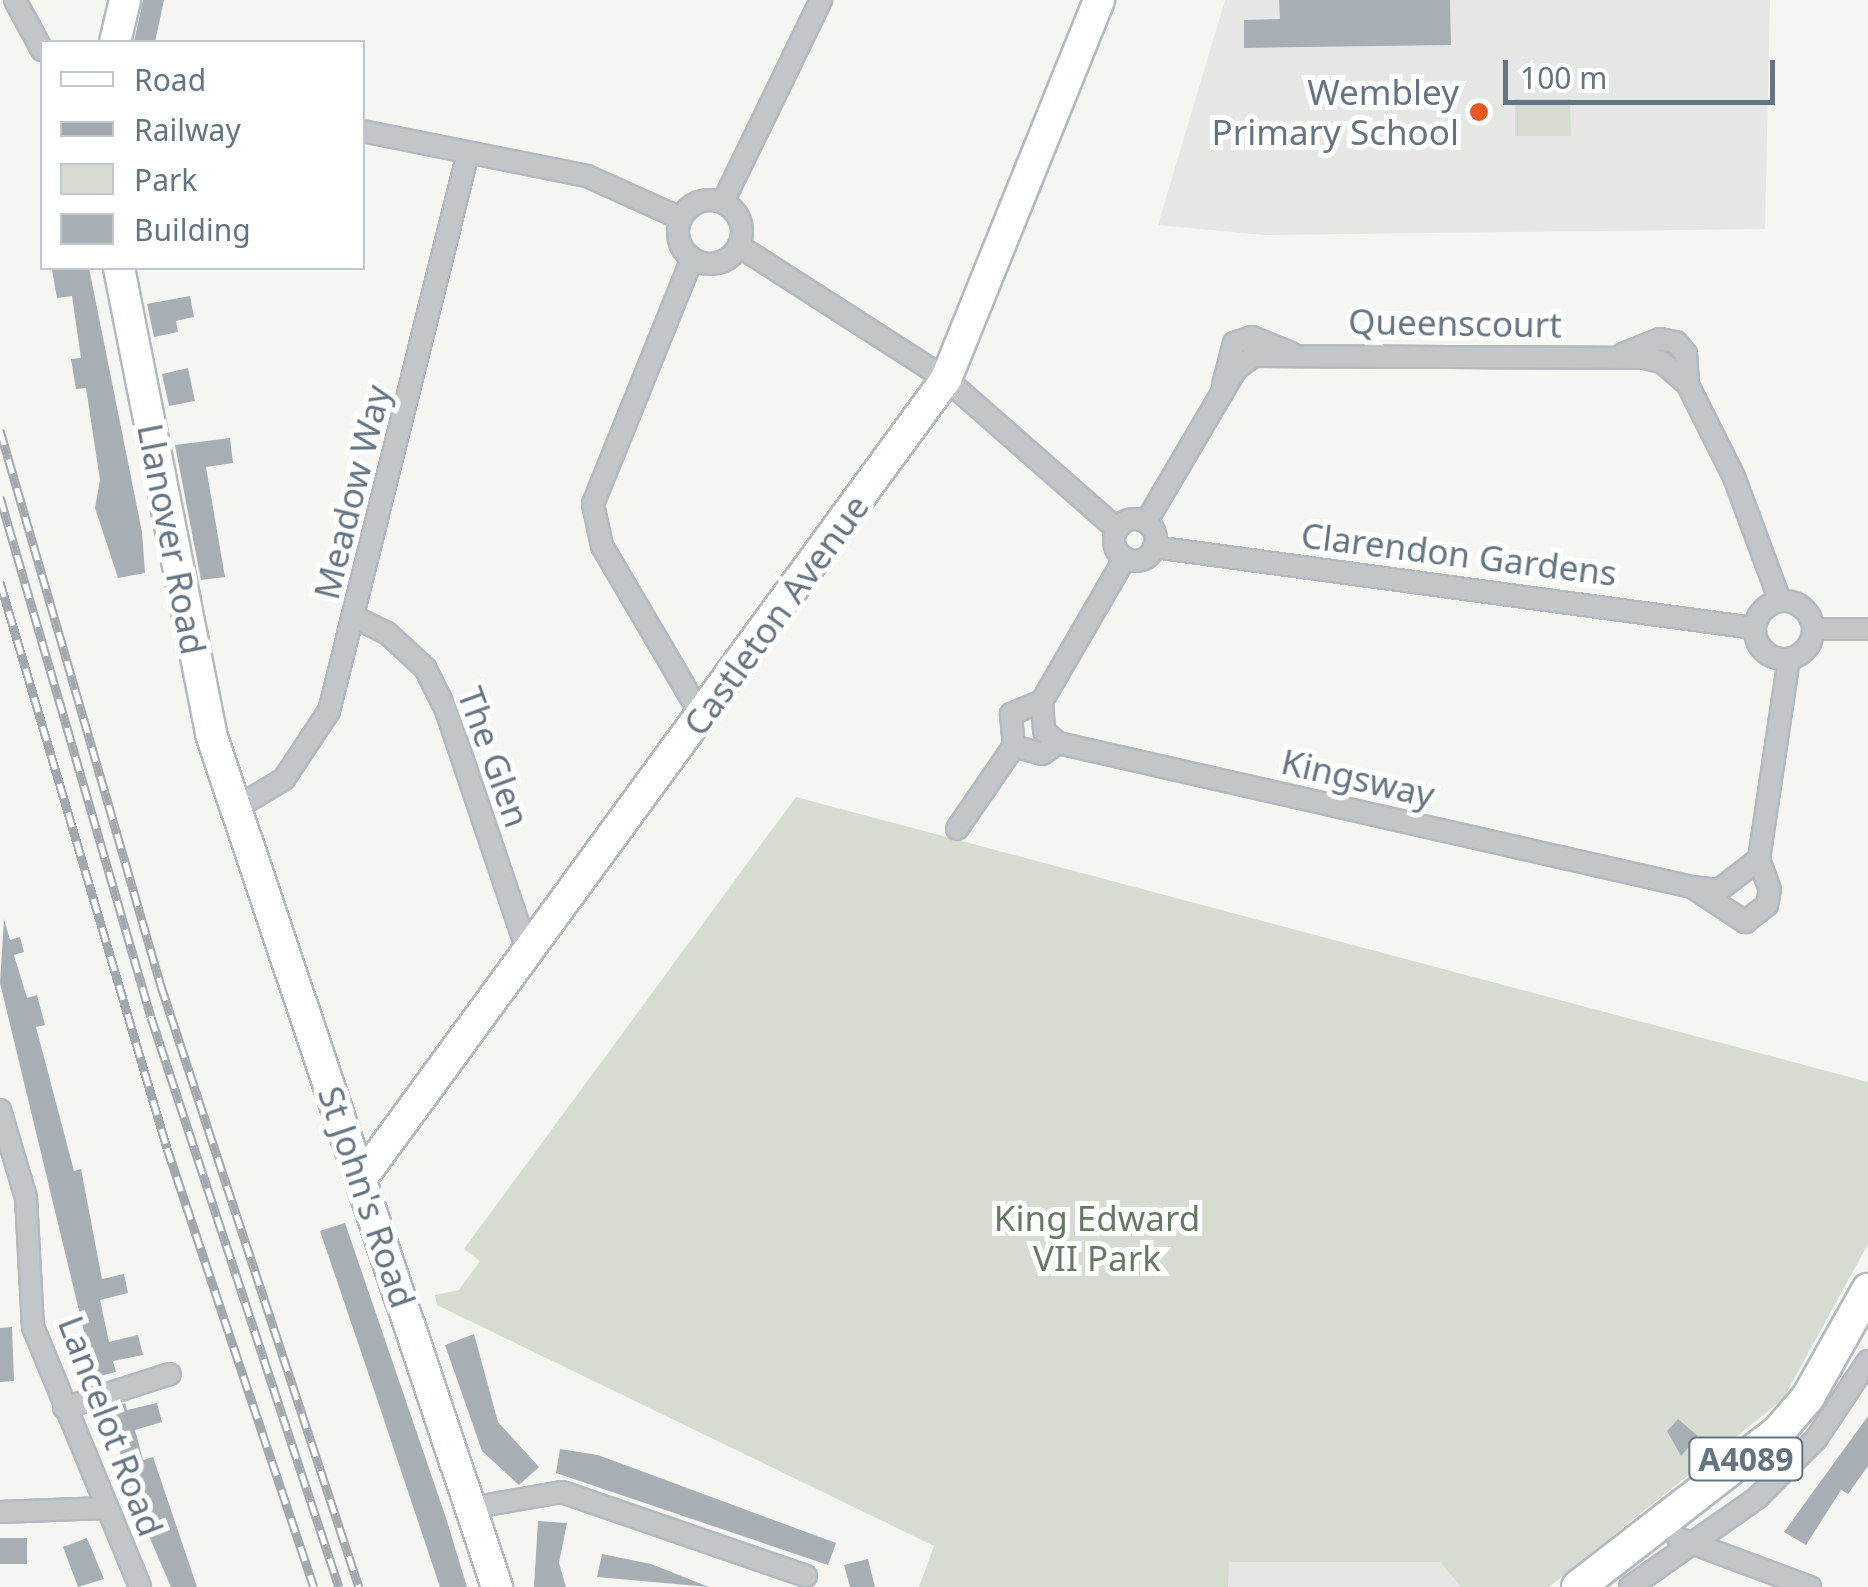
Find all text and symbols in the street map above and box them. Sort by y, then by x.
legend [40,40,365,270]
scale bar [1508,40,1780,102]
text: 100 m [1520,57,1607,98]
text: Road [134,59,206,100]
place label: Wembley Primary School [1212,71,1459,153]
marker: Wembley Primary School [1468,101,1490,123]
text: Railway [134,109,241,150]
text: Park [134,159,197,200]
text: Building [134,209,251,250]
street label: Queenscourt [1348,300,1562,346]
street label: Meadow Way [305,381,399,603]
street label: Llanover Road [129,420,215,658]
street label: Castleton Avenue [675,486,877,744]
street label: Clarendon Gardens [1299,514,1619,594]
street label: The Glen [449,681,539,833]
street label: Kingsway [1277,740,1439,816]
street label: St John's Road [309,1081,425,1313]
park label: King Edward VII Park [994,1197,1200,1279]
street label: Lancelot Road [50,1310,172,1542]
road number: A4089 [1686,1432,1806,1486]

